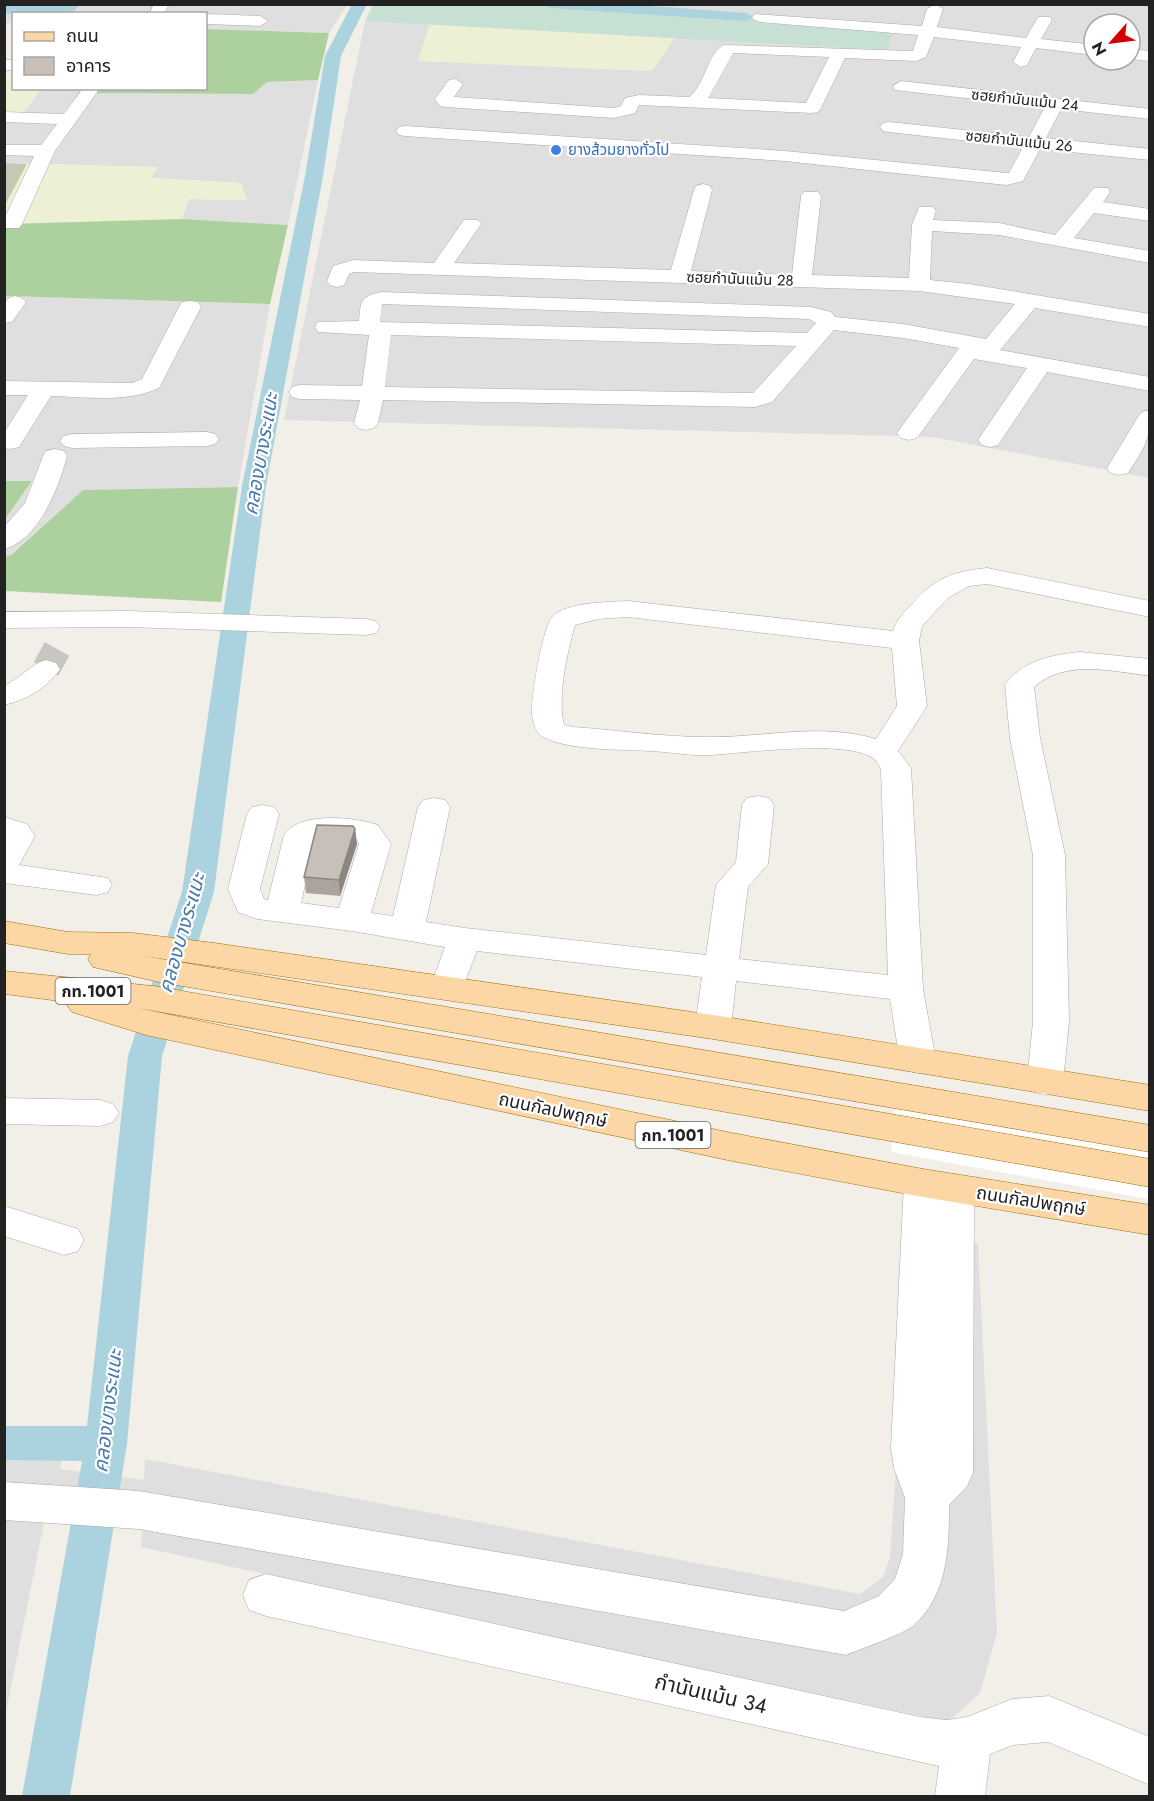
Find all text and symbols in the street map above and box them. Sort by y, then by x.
legend [12,12,207,90]
north arrow [1082,12,1142,72]
text: ถนน [66,23,99,49]
text: N [1086,38,1112,60]
text: อาคาร [66,53,111,79]
street label: ซฮยกำนันแม้น 24 [970,83,1080,117]
street label: ซฮยกำนันแม้น 26 [964,124,1074,158]
place label: ยางส้วมยางทั่วไป [568,139,669,161]
marker: ยางส้วมยางทั่วไป [549,143,563,157]
street label: ซฮยกำนันแม้น 28 [686,266,794,292]
water label: คลองบางระแนะ [236,388,286,517]
water label: คลองบางระแนะ [151,867,214,996]
road number: กท.1001 [56,978,130,1004]
street label: ถนนกัลปพฤกษ์ [496,1086,610,1134]
road number: กท.1001 [636,1122,710,1148]
street label: ถนนกัลปพฤกษ์ [974,1180,1088,1222]
water label: คลองบางระแนะ [86,1346,130,1474]
street label: กำนันแม้น 34 [652,1666,770,1722]

